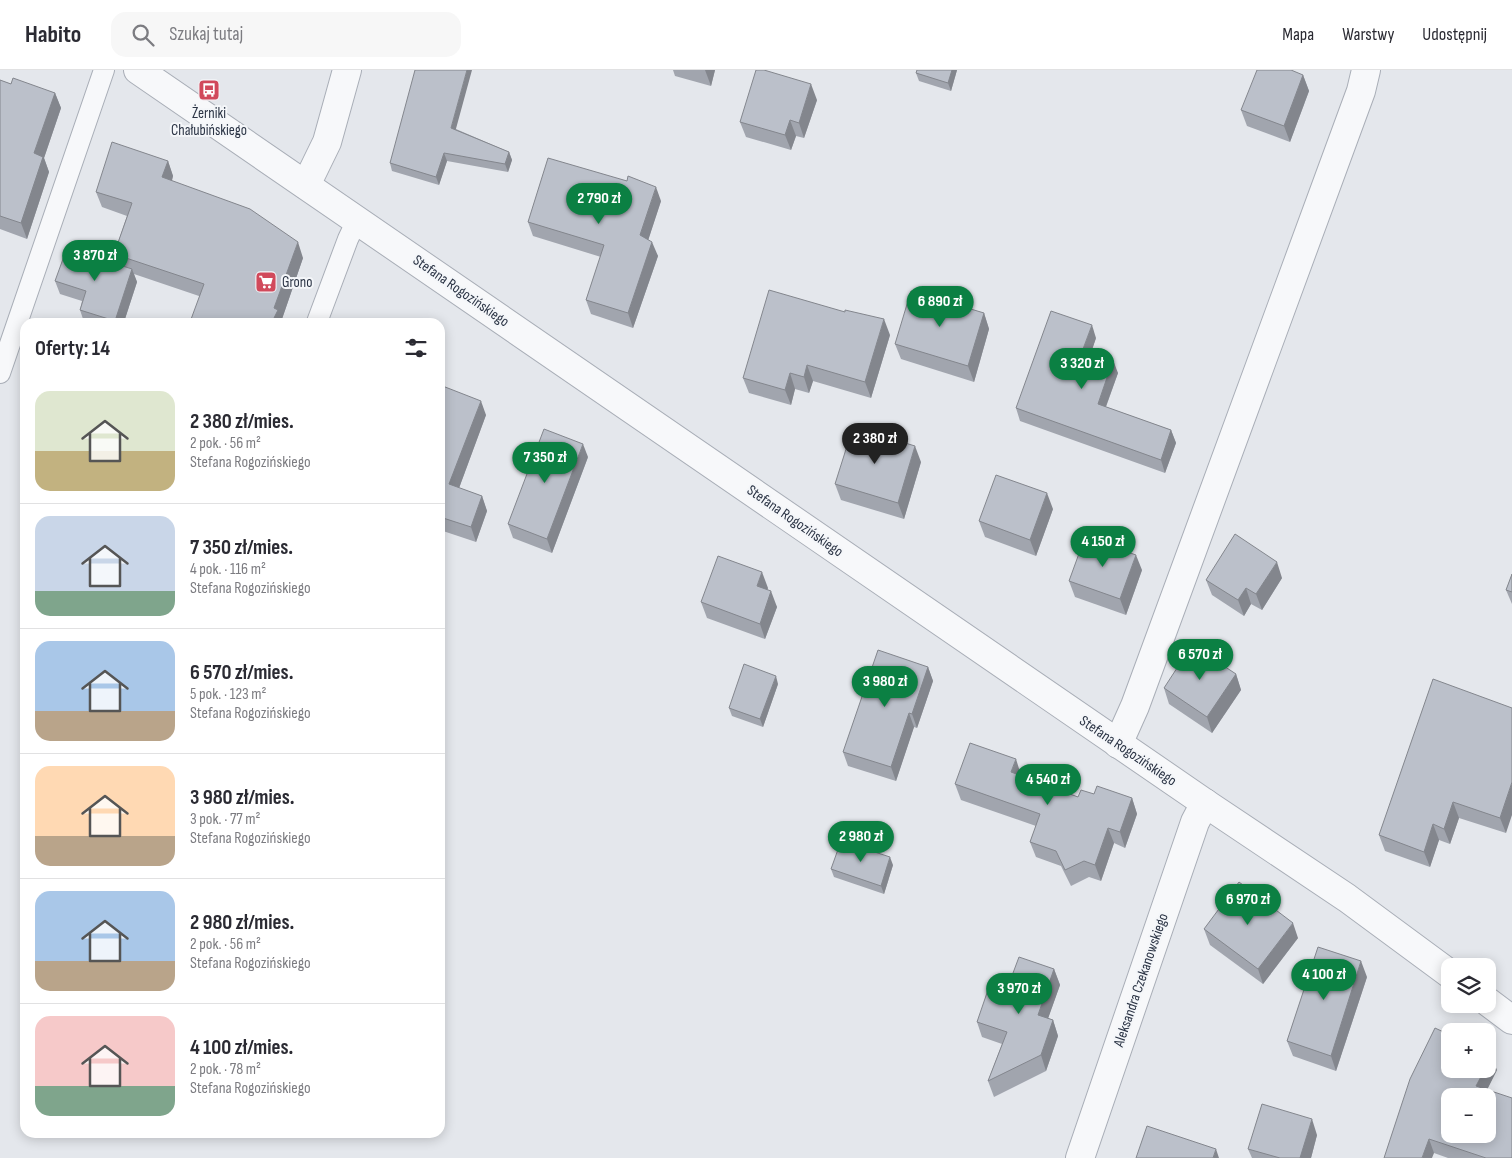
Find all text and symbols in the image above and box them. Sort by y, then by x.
search box [111,12,461,57]
text: Habito [25,20,81,49]
icon: search [129,21,157,49]
text: Szukaj tutaj [169,23,243,46]
text: Mapa [1282,24,1314,45]
text: Warstwy [1342,24,1394,45]
text: Udostępnij [1422,24,1487,45]
bus stop icon: Żerniki Chałubińskiego [197,78,221,102]
place label: Żerniki Chałubińskiego [171,104,247,140]
pin: 2 790 zł [547,182,651,225]
text: 2 790 zł [577,189,621,208]
pin: 3 870 zł [43,240,147,282]
text: 3 870 zł [73,246,117,265]
street label: Stefana Rogozińskiego [409,251,513,331]
supermarket icon: Grono [254,270,278,294]
place label: Grono [282,273,312,292]
pin: 6 890 zł [888,286,992,328]
text: 6 890 zł [918,292,962,311]
icon: filters [402,334,430,362]
text: Oferty: 14 [35,336,110,361]
pin: 3 320 zł [1030,348,1134,390]
text: 3 320 zł [1060,354,1104,373]
text: 2 380 zł/mies. [190,409,294,434]
icon: home [75,411,135,471]
pin: 2 380 zł [823,422,927,465]
text: 2 380 zł [853,429,897,448]
text: 2 pok. · 56 m² [190,434,261,453]
pin: 7 350 zł [493,442,597,484]
text: 7 350 zł [523,448,567,467]
text: Stefana Rogozińskiego [190,453,311,472]
street label: Stefana Rogozińskiego [743,481,847,561]
pin: 4 150 zł [1051,526,1155,568]
text: 4 150 zł [1082,532,1124,551]
text: 7 350 zł/mies. [190,535,293,560]
icon: home [75,536,135,596]
text: 4 pok. · 116 m² [190,560,266,579]
text: Stefana Rogozińskiego [190,579,311,598]
pin: 6 570 zł [1148,638,1252,681]
text: 6 570 zł [1178,645,1222,664]
text: 6 570 zł/mies. [190,660,293,685]
icon: home [75,661,135,721]
pin: 3 980 zł [833,666,937,708]
text: 3 980 zł [863,672,907,691]
text: 5 pok. · 123 m² [190,685,267,704]
text: Stefana Rogozińskiego [190,704,311,723]
street label: Stefana Rogozińskiego [1076,712,1180,790]
pin: 4 540 zł [996,764,1100,806]
text: 4 540 zł [1026,770,1070,789]
text: 3 980 zł/mies. [190,785,295,810]
icon: home [75,786,135,846]
text: 3 pok. · 77 m² [190,810,261,829]
pin: 2 980 zł [809,820,913,863]
text: 2 980 zł [839,827,883,846]
text: Stefana Rogozińskiego [190,829,311,848]
pin: 6 970 zł [1196,884,1300,926]
text: 6 970 zł [1226,890,1270,909]
text: 2 980 zł/mies. [190,910,294,935]
icon: home [75,911,135,971]
street label: Aleksandra Czekanowskiego [1109,911,1173,1050]
text: 2 pok. · 56 m² [190,935,261,954]
text: Stefana Rogozińskiego [190,954,311,973]
pin: 4 100 zł [1272,958,1376,1001]
map controls [1441,958,1496,1143]
button: layers [1441,958,1496,1013]
text: 4 100 zł [1302,965,1346,984]
pin: 3 970 zł [967,972,1071,1015]
text: 3 970 zł [997,979,1041,998]
button: + [1441,1023,1496,1078]
text: 4 100 zł/mies. [190,1035,293,1060]
icon: home [75,1036,135,1096]
text: 2 pok. · 78 m² [190,1060,261,1079]
text: Stefana Rogozińskiego [190,1079,311,1098]
button: − [1441,1088,1496,1143]

